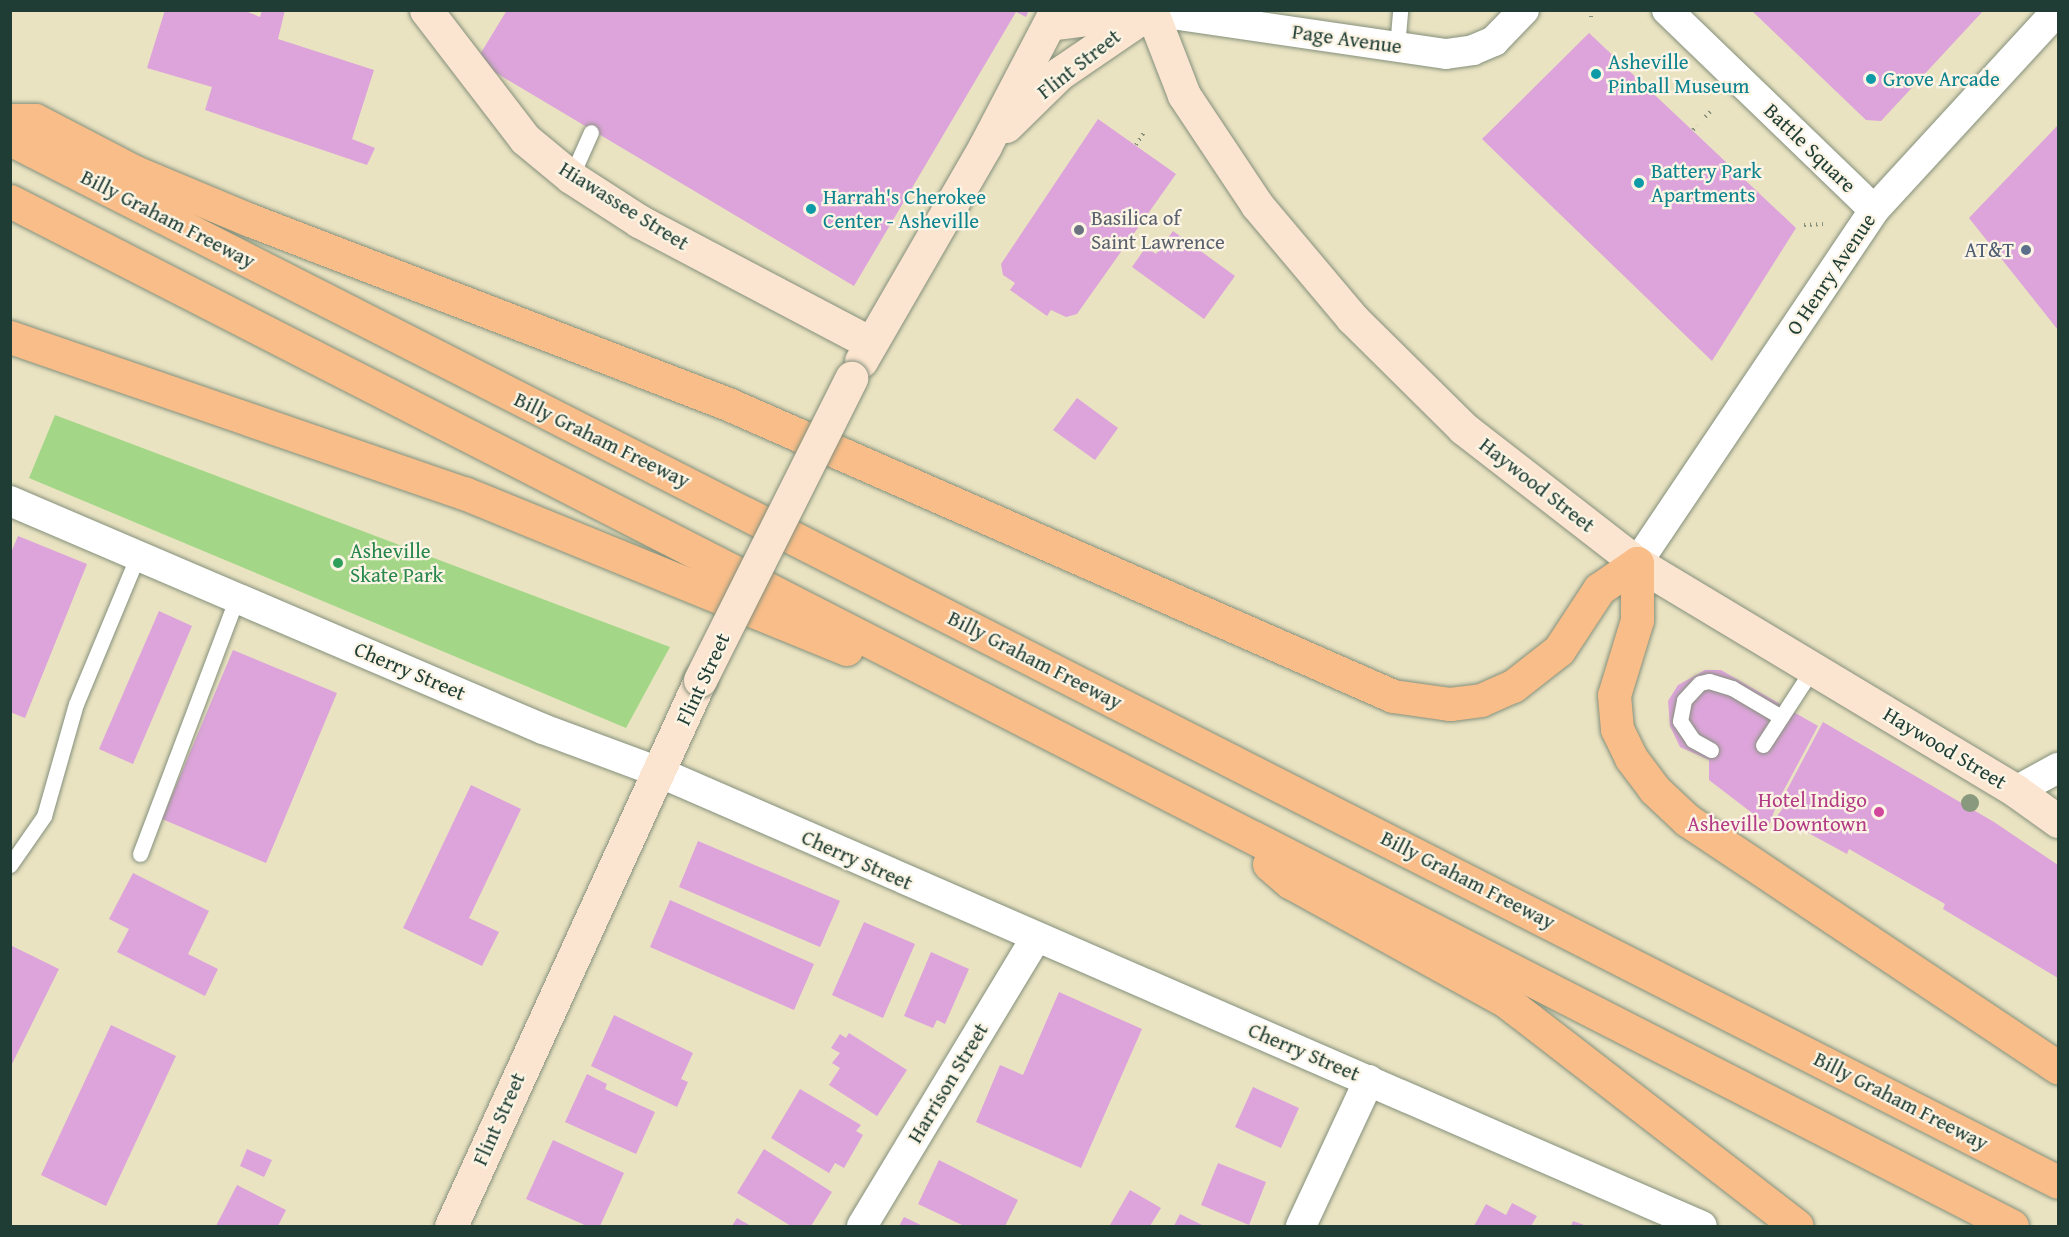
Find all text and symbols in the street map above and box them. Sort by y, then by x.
street label: Page Avenue [1290,19,1404,59]
street label: Flint Street [1032,24,1126,104]
place label: Asheville Pinball Museum [1608,49,1749,99]
place label: Grove Arcade [1883,66,2000,92]
marker: Asheville Pinball Museum [1589,67,1603,81]
marker: Grove Arcade [1864,72,1878,86]
street label: Battle Square [1759,98,1861,198]
street label: Hiawassee Street [555,156,693,256]
place label: Battery Park Apartments [1651,158,1762,208]
street label: Billy Graham Freeway [77,164,259,274]
marker: Battery Park Apartments [1632,176,1646,190]
place label: Harrah's Cherokee Center - Asheville [823,184,986,234]
marker: Harrah's Cherokee Center - Asheville [804,202,818,216]
place label: Basilica of Saint Lawrence [1091,205,1225,255]
street label: O Henry Avenue [1781,208,1881,340]
marker: Basilica of Saint Lawrence [1072,223,1086,237]
place label: AT&T [1965,237,2014,263]
marker: AT&T [2019,243,2033,257]
street label: Billy Graham Freeway [510,387,694,493]
street label: Haywood Street [1474,432,1600,538]
place label: Asheville Skate Park [350,538,443,588]
marker: Asheville Skate Park [331,556,345,570]
street label: Billy Graham Freeway [944,605,1126,715]
street label: Flint Street [671,629,735,729]
street label: Cherry Street [351,636,469,706]
street label: Haywood Street [1879,701,2011,795]
place label: Hotel Indigo Asheville Downtown [1687,787,1867,837]
marker: Hotel Indigo Asheville Downtown [1872,805,1886,819]
street label: Cherry Street [798,824,916,896]
street label: Billy Graham Freeway [1377,825,1559,935]
street label: Cherry Street [1245,1017,1363,1087]
street label: Harrison Street [902,1018,994,1148]
street label: Billy Graham Freeway [1810,1046,1992,1156]
street label: Flint Street [467,1069,531,1169]

